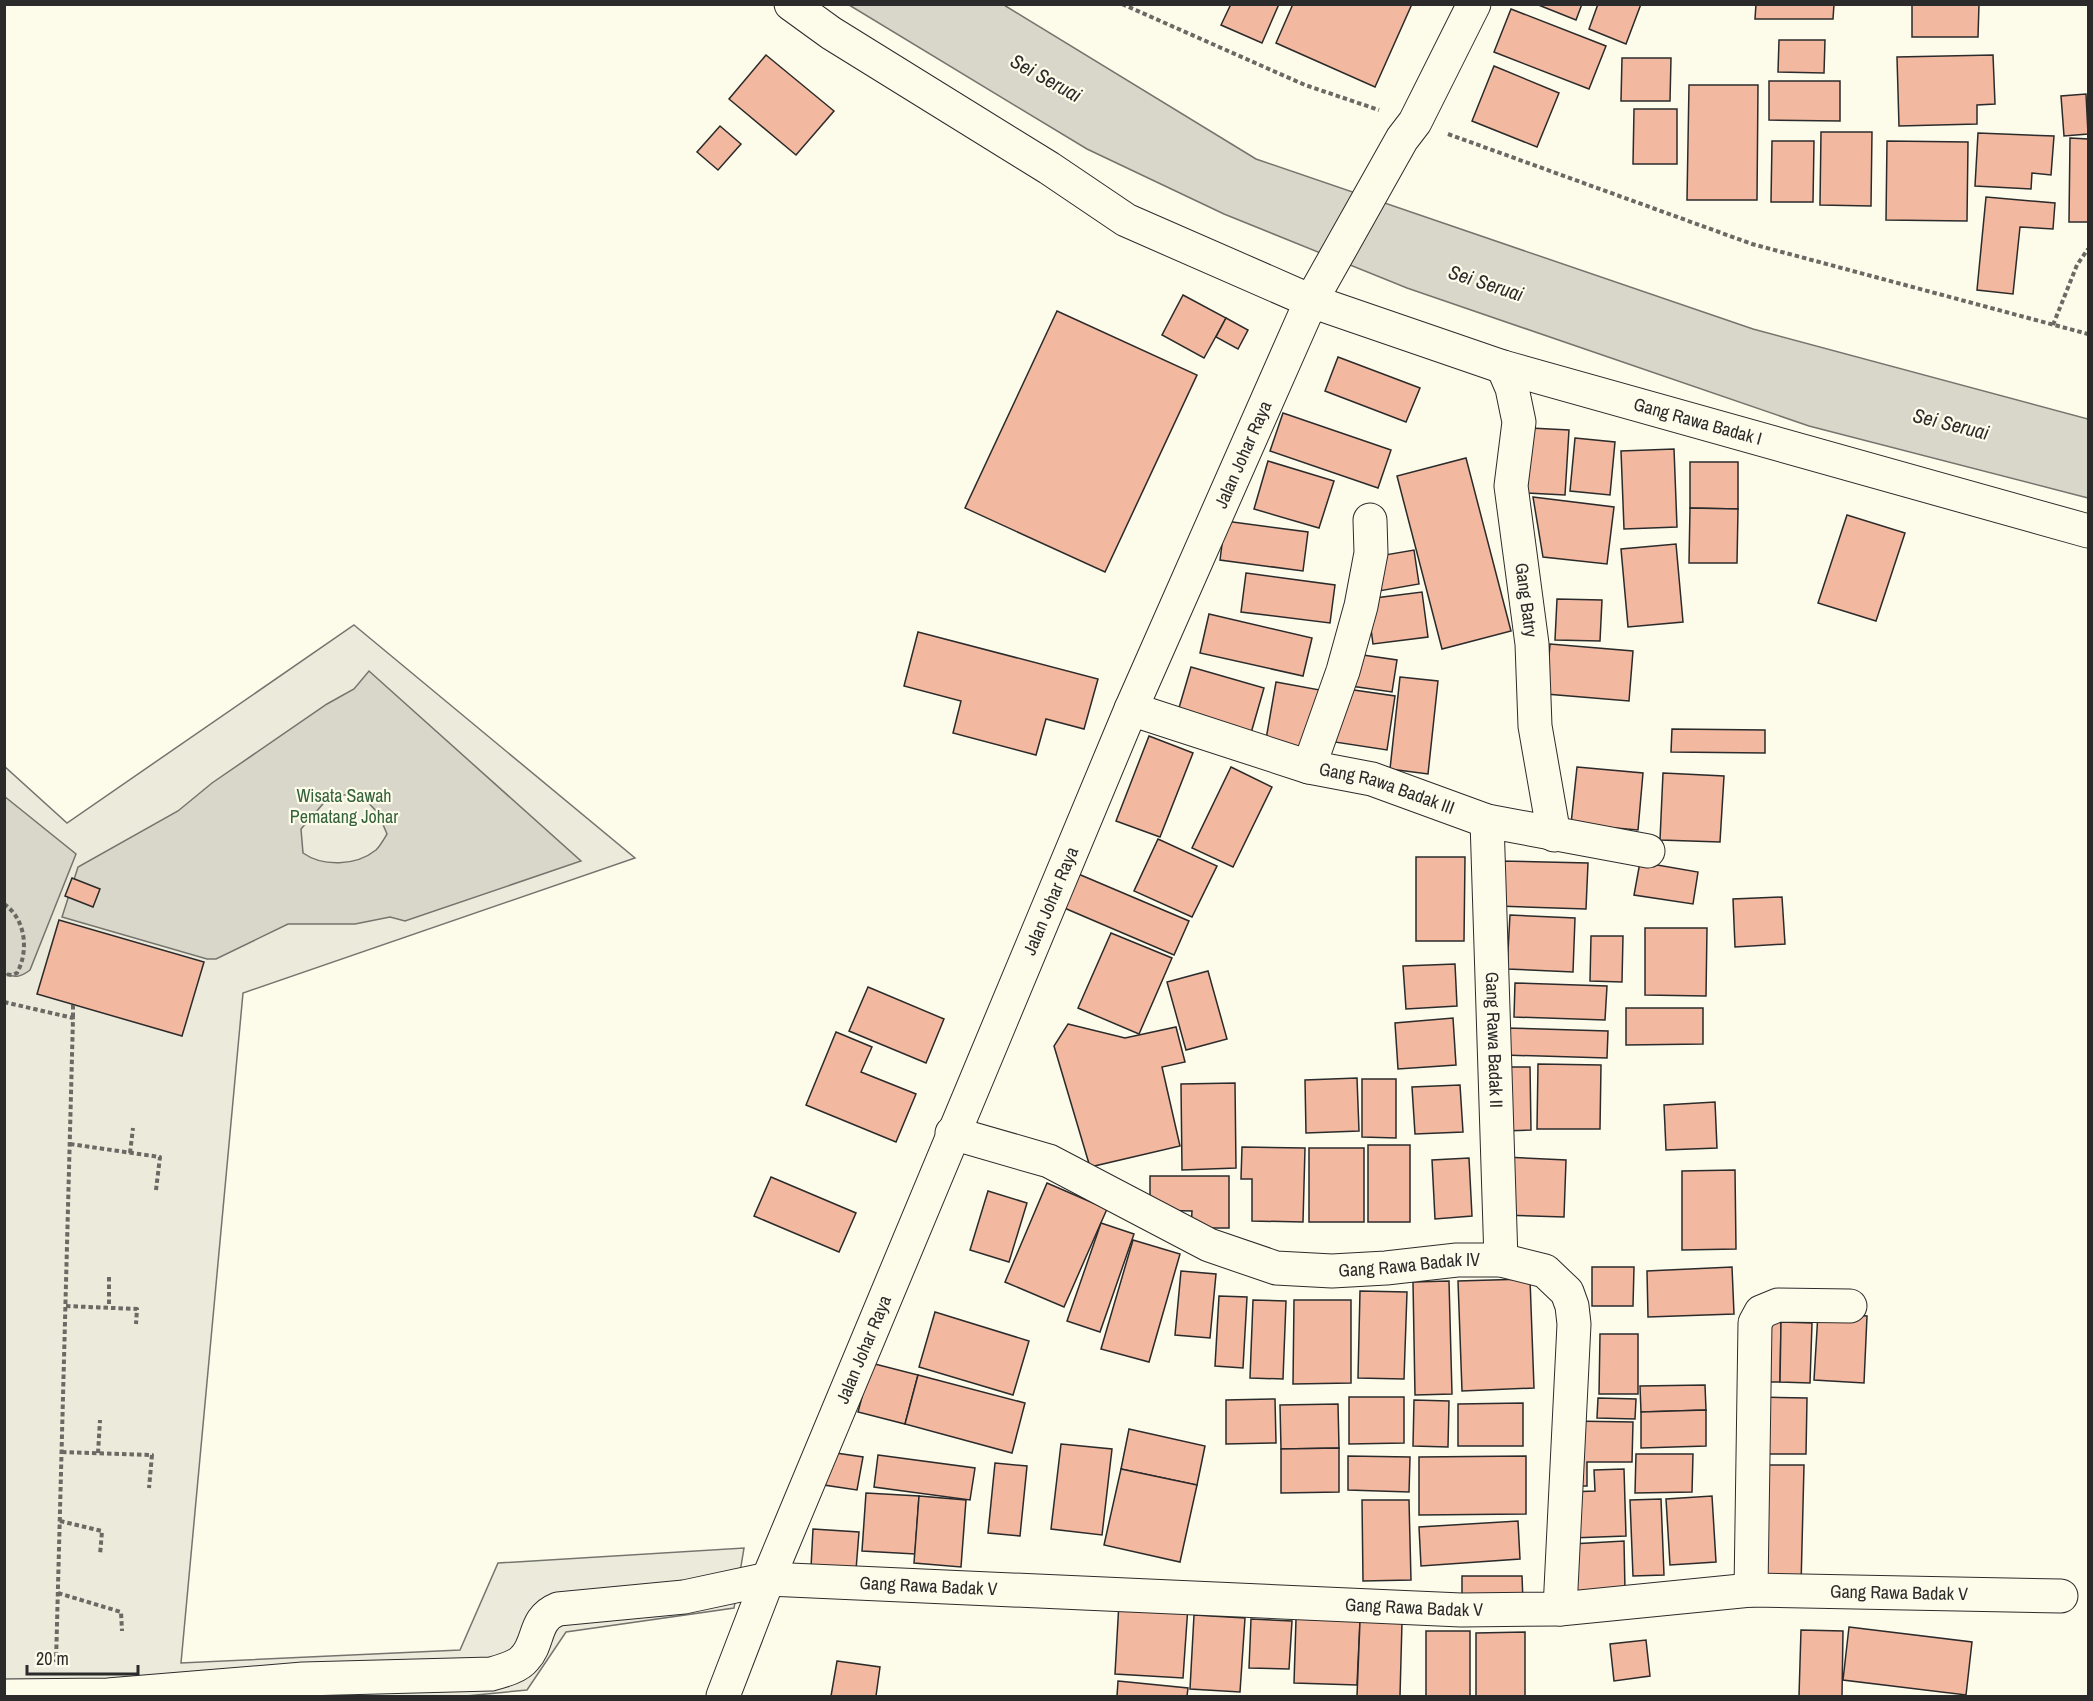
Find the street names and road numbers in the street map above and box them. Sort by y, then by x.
street label: Gang Rawa Badak I [1631,391,1765,451]
street label: Jalan Johar Raya [1208,397,1277,512]
street label: Gang Batry [1509,561,1544,639]
street label: Gang Rawa Badak III [1317,756,1458,820]
street label: Jalan Johar Raya [1017,843,1084,959]
street label: Gang Rawa Badak II [1480,971,1509,1108]
street label: Gang Rawa Badak IV [1338,1247,1480,1283]
street label: Jalan Johar Raya [830,1291,897,1407]
street label: Gang Rawa Badak V [859,1570,998,1601]
street label: Gang Rawa Badak V [1830,1579,1968,1606]
street label: Gang Rawa Badak V [1345,1592,1483,1622]

